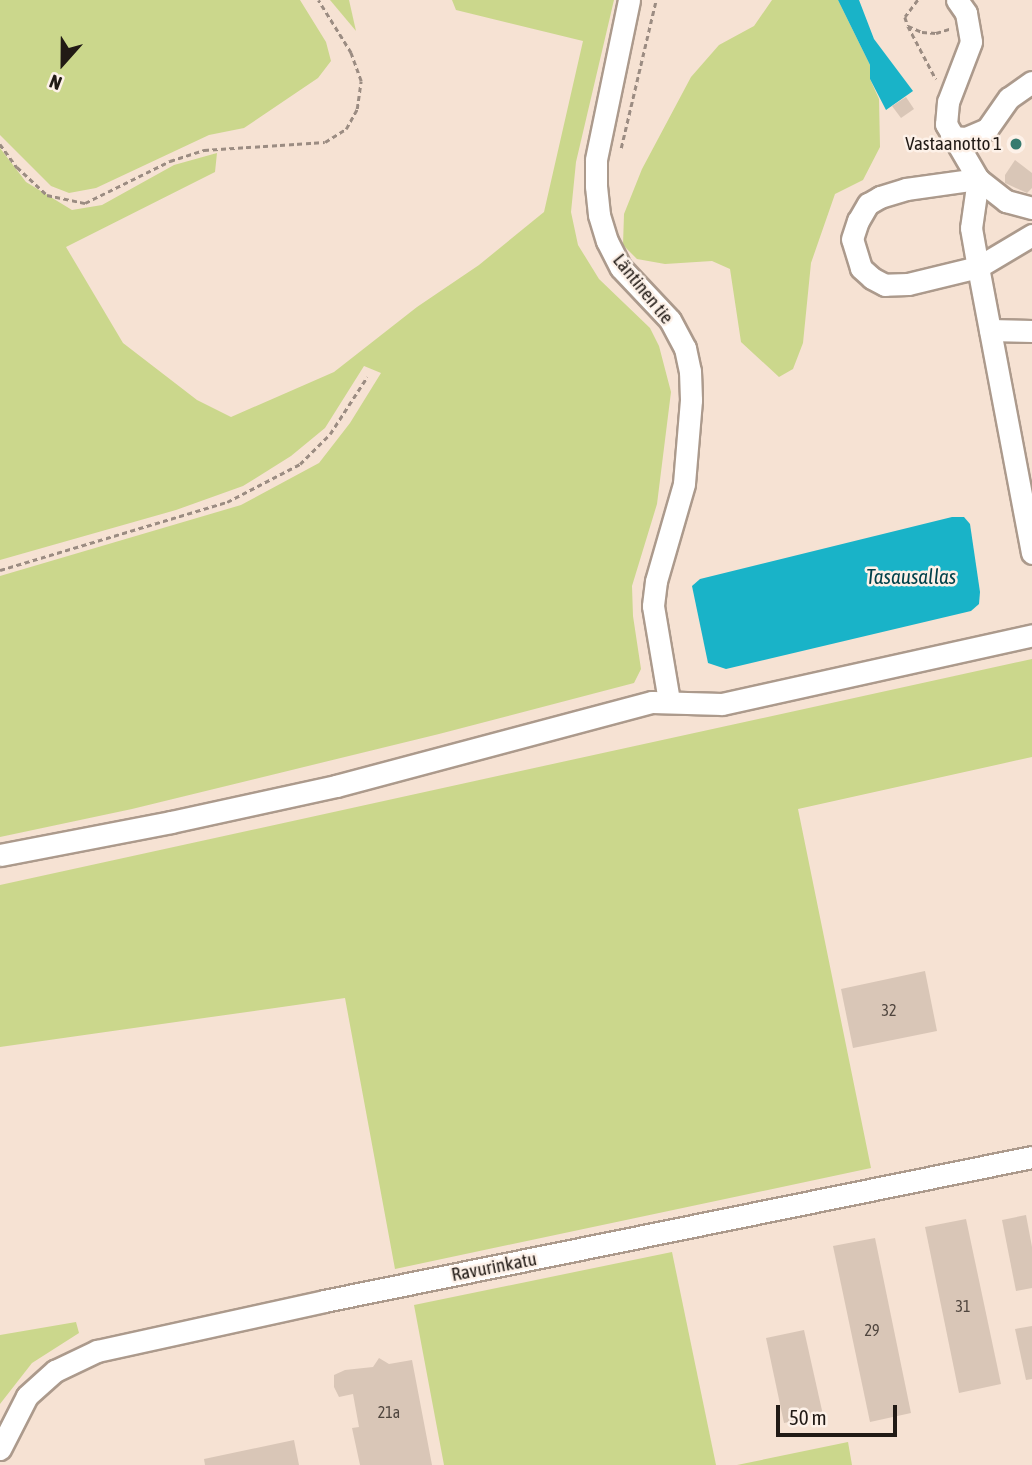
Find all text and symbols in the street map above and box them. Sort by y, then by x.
north arrow [28,28,98,98]
text: N [46,70,65,95]
place label: Vastaanotto 1 [905,133,1002,155]
marker: Vastaanotto 1 [1008,136,1024,152]
street label: Läntinen tie [608,249,678,329]
water label: Tasausallas [866,563,956,589]
house number: 32 [881,1000,897,1020]
street label: Ravurinkatu [449,1248,539,1286]
house number: 31 [955,1296,971,1316]
house number: 29 [864,1320,880,1340]
scale bar [780,1392,901,1436]
house number: 21a [378,1402,400,1422]
text: 50 m [789,1405,827,1429]

